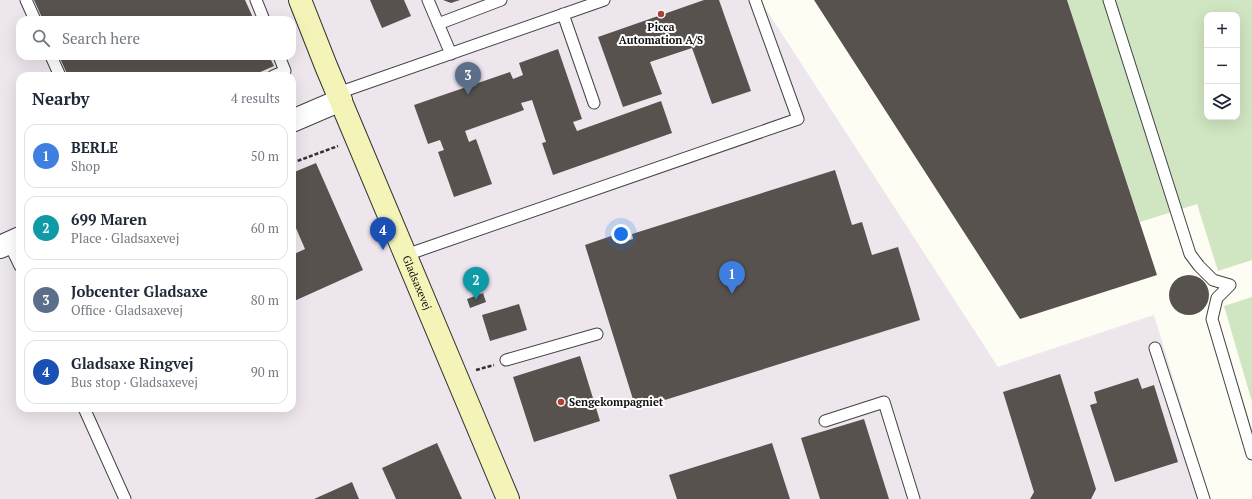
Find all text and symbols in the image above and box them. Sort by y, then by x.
marker: Picca Automation A/S [656,9,666,19]
map controls [1204,12,1240,120]
button: + [1204,12,1240,48]
search box [16,16,296,60]
place label: Picca Automation A/S [619,20,703,47]
icon: search [30,27,52,49]
text: Search here [62,28,140,48]
button: − [1204,48,1240,84]
pin: 3 [455,62,481,95]
button: layers [1204,84,1240,120]
text: Nearby [32,87,90,110]
text: 4 results [231,89,280,107]
text: BERLE [71,137,118,157]
text: 1 [42,147,50,165]
text: 50 m [251,147,279,165]
text: Shop [71,157,100,175]
text: 699 Maren [71,209,147,229]
pin: 4 [370,217,396,250]
text: 2 [42,219,50,237]
text: 60 m [251,219,279,237]
your location [611,224,631,244]
text: Place · Gladsaxevej [71,229,179,247]
street label: Gladsaxevej [399,253,435,312]
pin: 1 [719,261,745,294]
pin: 2 [463,267,489,300]
text: Jobcenter Gladsaxe [71,281,208,301]
text: 3 [42,291,50,309]
text: 80 m [251,291,279,309]
text: Office · Gladsaxevej [71,301,183,319]
text: Gladsaxe Ringvej [71,353,194,373]
text: 4 [42,363,50,381]
text: 90 m [251,363,279,381]
text: Bus stop · Gladsaxevej [71,373,198,391]
place label: Sengekompagniet [569,395,664,409]
marker: Sengekompagniet [556,397,566,407]

